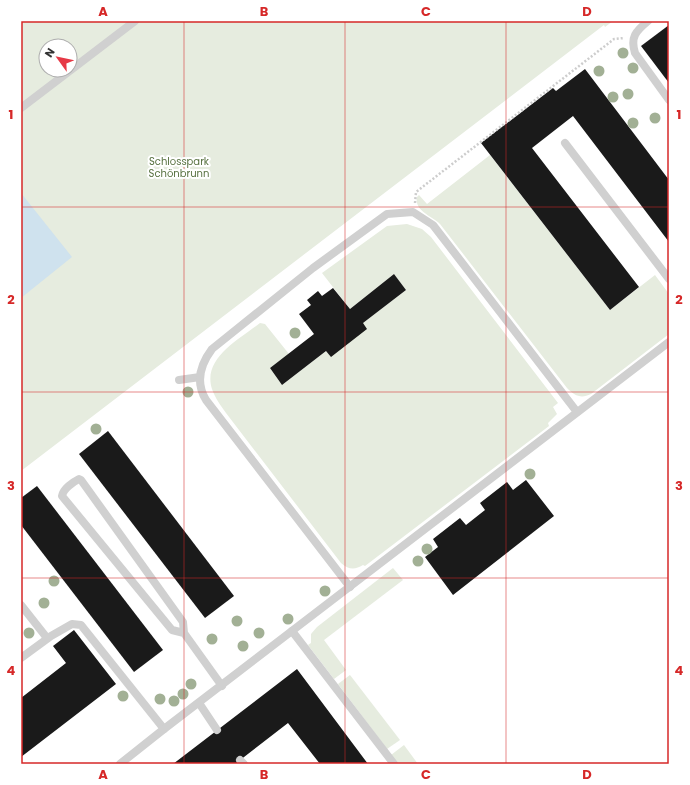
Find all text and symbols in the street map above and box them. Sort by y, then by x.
text: A [98,2,108,21]
text: B [260,2,269,21]
text: C [421,2,431,21]
text: D [582,2,592,21]
north arrow [38,38,78,78]
text: N [41,45,59,60]
text: 1 [9,105,13,124]
text: 1 [677,105,681,124]
park label: Schlosspark Schönbrunn [149,154,210,181]
text: 2 [7,290,15,309]
text: 2 [675,290,683,309]
text: 3 [7,476,15,495]
text: 3 [675,476,683,495]
text: 4 [7,661,16,680]
text: 4 [675,661,684,680]
text: A [98,765,108,784]
text: B [260,765,269,784]
text: C [421,765,431,784]
text: D [582,765,592,784]

